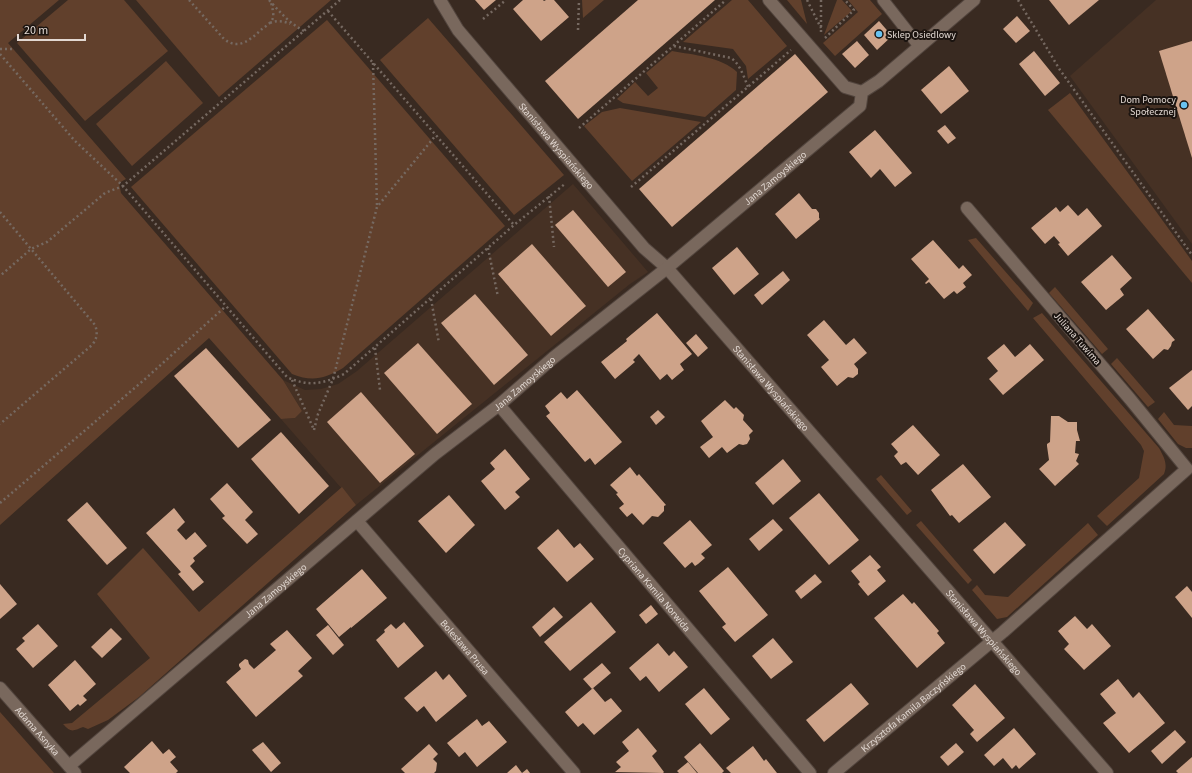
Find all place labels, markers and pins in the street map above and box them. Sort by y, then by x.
place label: Sklep Osiedlowy [887,28,956,42]
marker: Sklep Osiedlowy [874,29,884,39]
place label: Dom Pomocy Społecznej [1120,93,1176,119]
marker: Dom Pomocy Społecznej [1179,100,1189,110]

